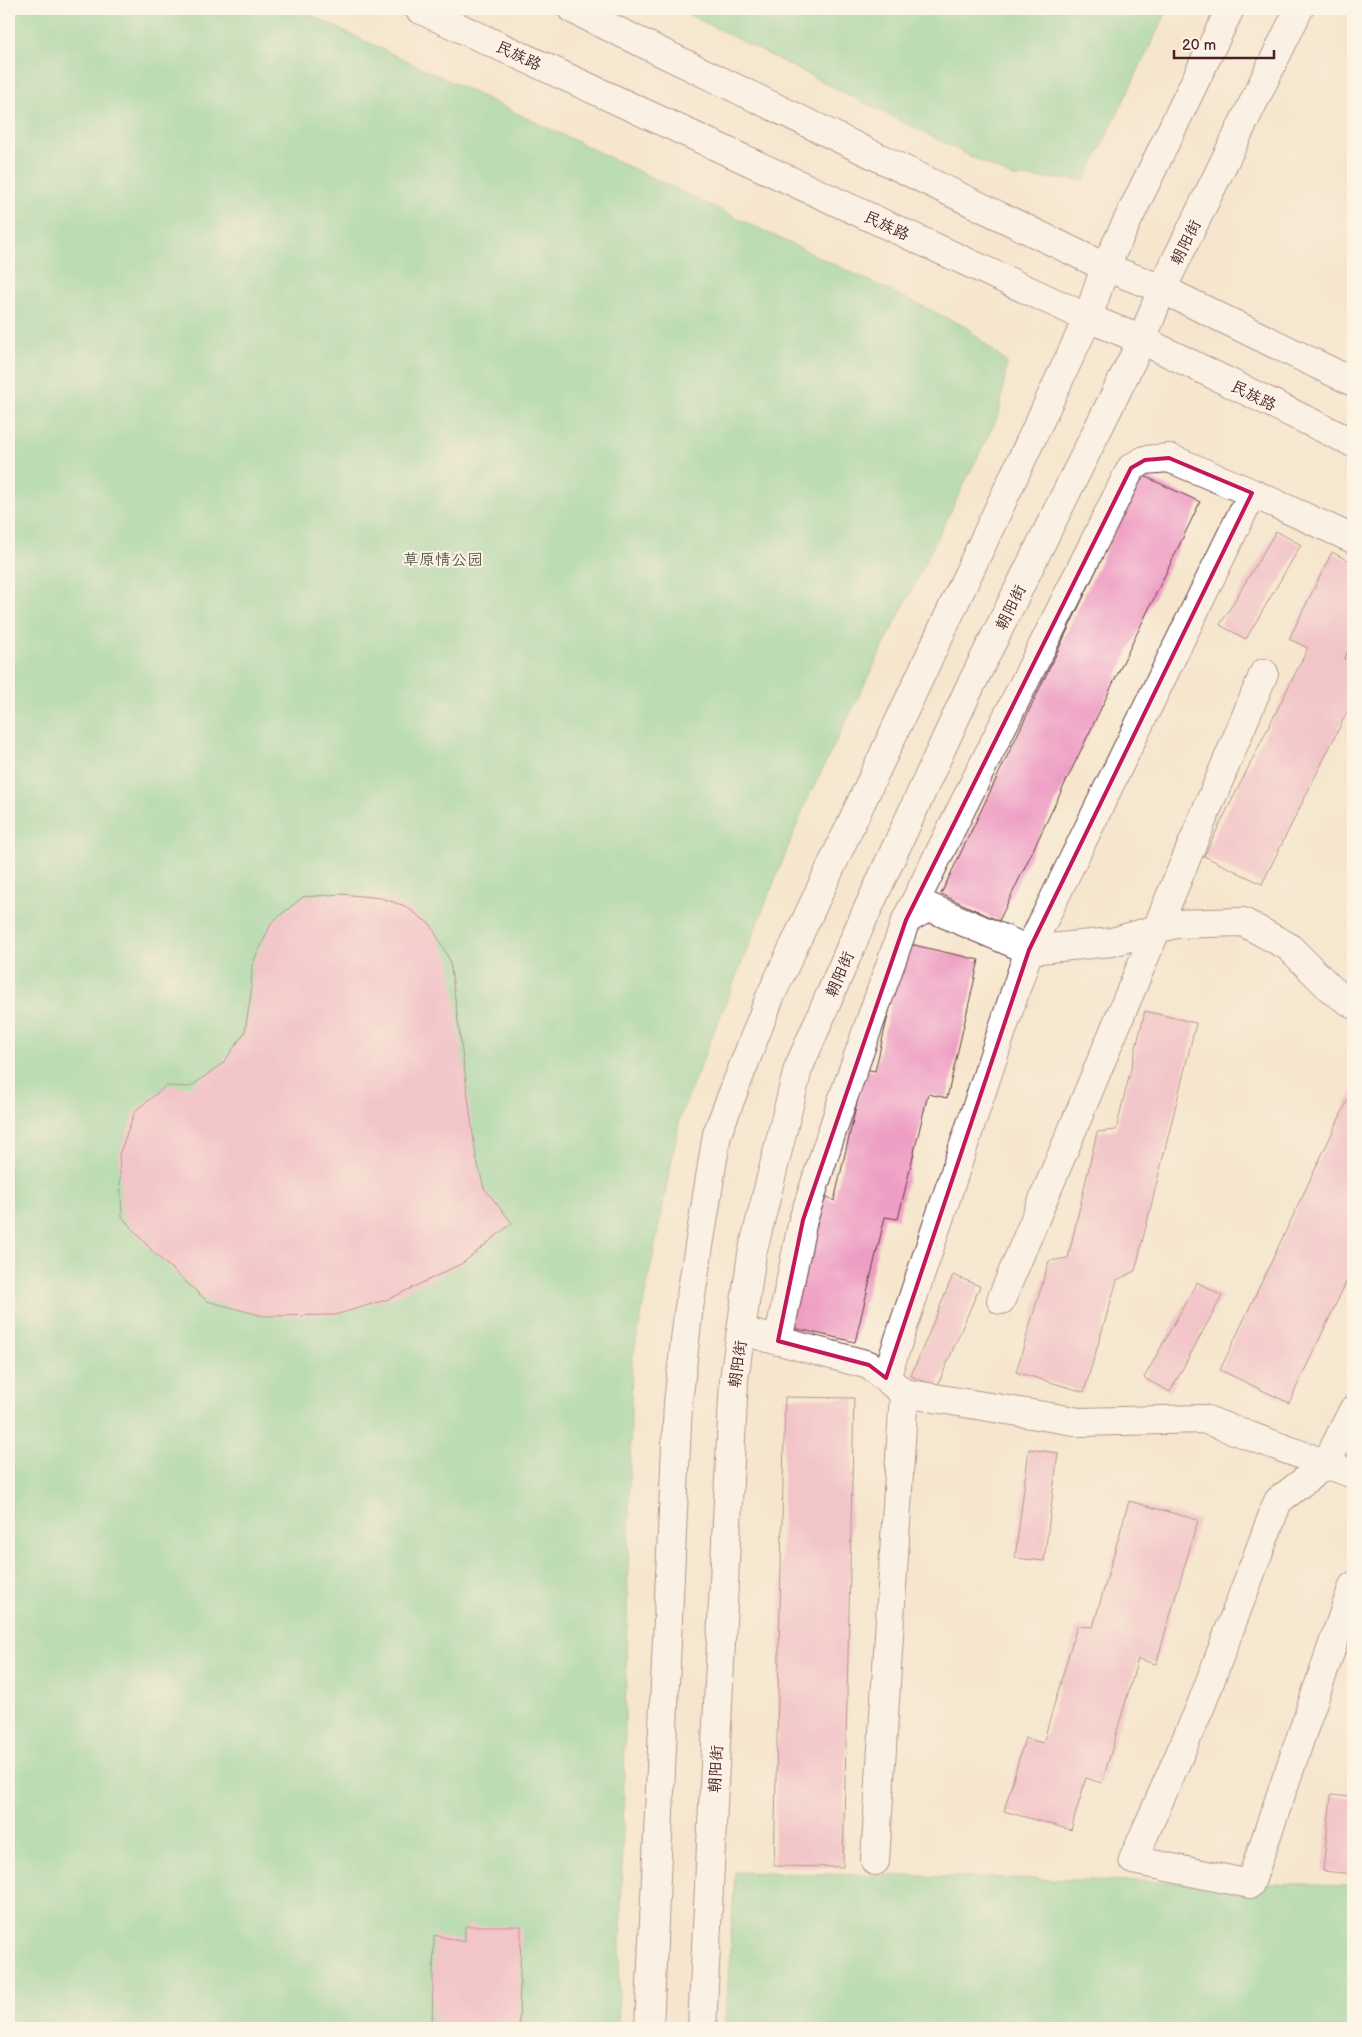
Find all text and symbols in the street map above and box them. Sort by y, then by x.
scale bar [1174,28,1274,60]
text: 20 m [1182,36,1216,55]
street label: 民族路 [493,38,544,75]
street label: 民族路 [861,208,912,245]
street label: 朝阳街 [1167,217,1205,268]
street label: 民族路 [1228,377,1279,415]
park label: 草原情公园 [403,551,483,570]
street label: 朝阳街 [992,582,1030,633]
street label: 朝阳街 [822,949,859,1000]
street label: 朝阳街 [726,1339,751,1389]
street label: 朝阳街 [706,1745,727,1794]

